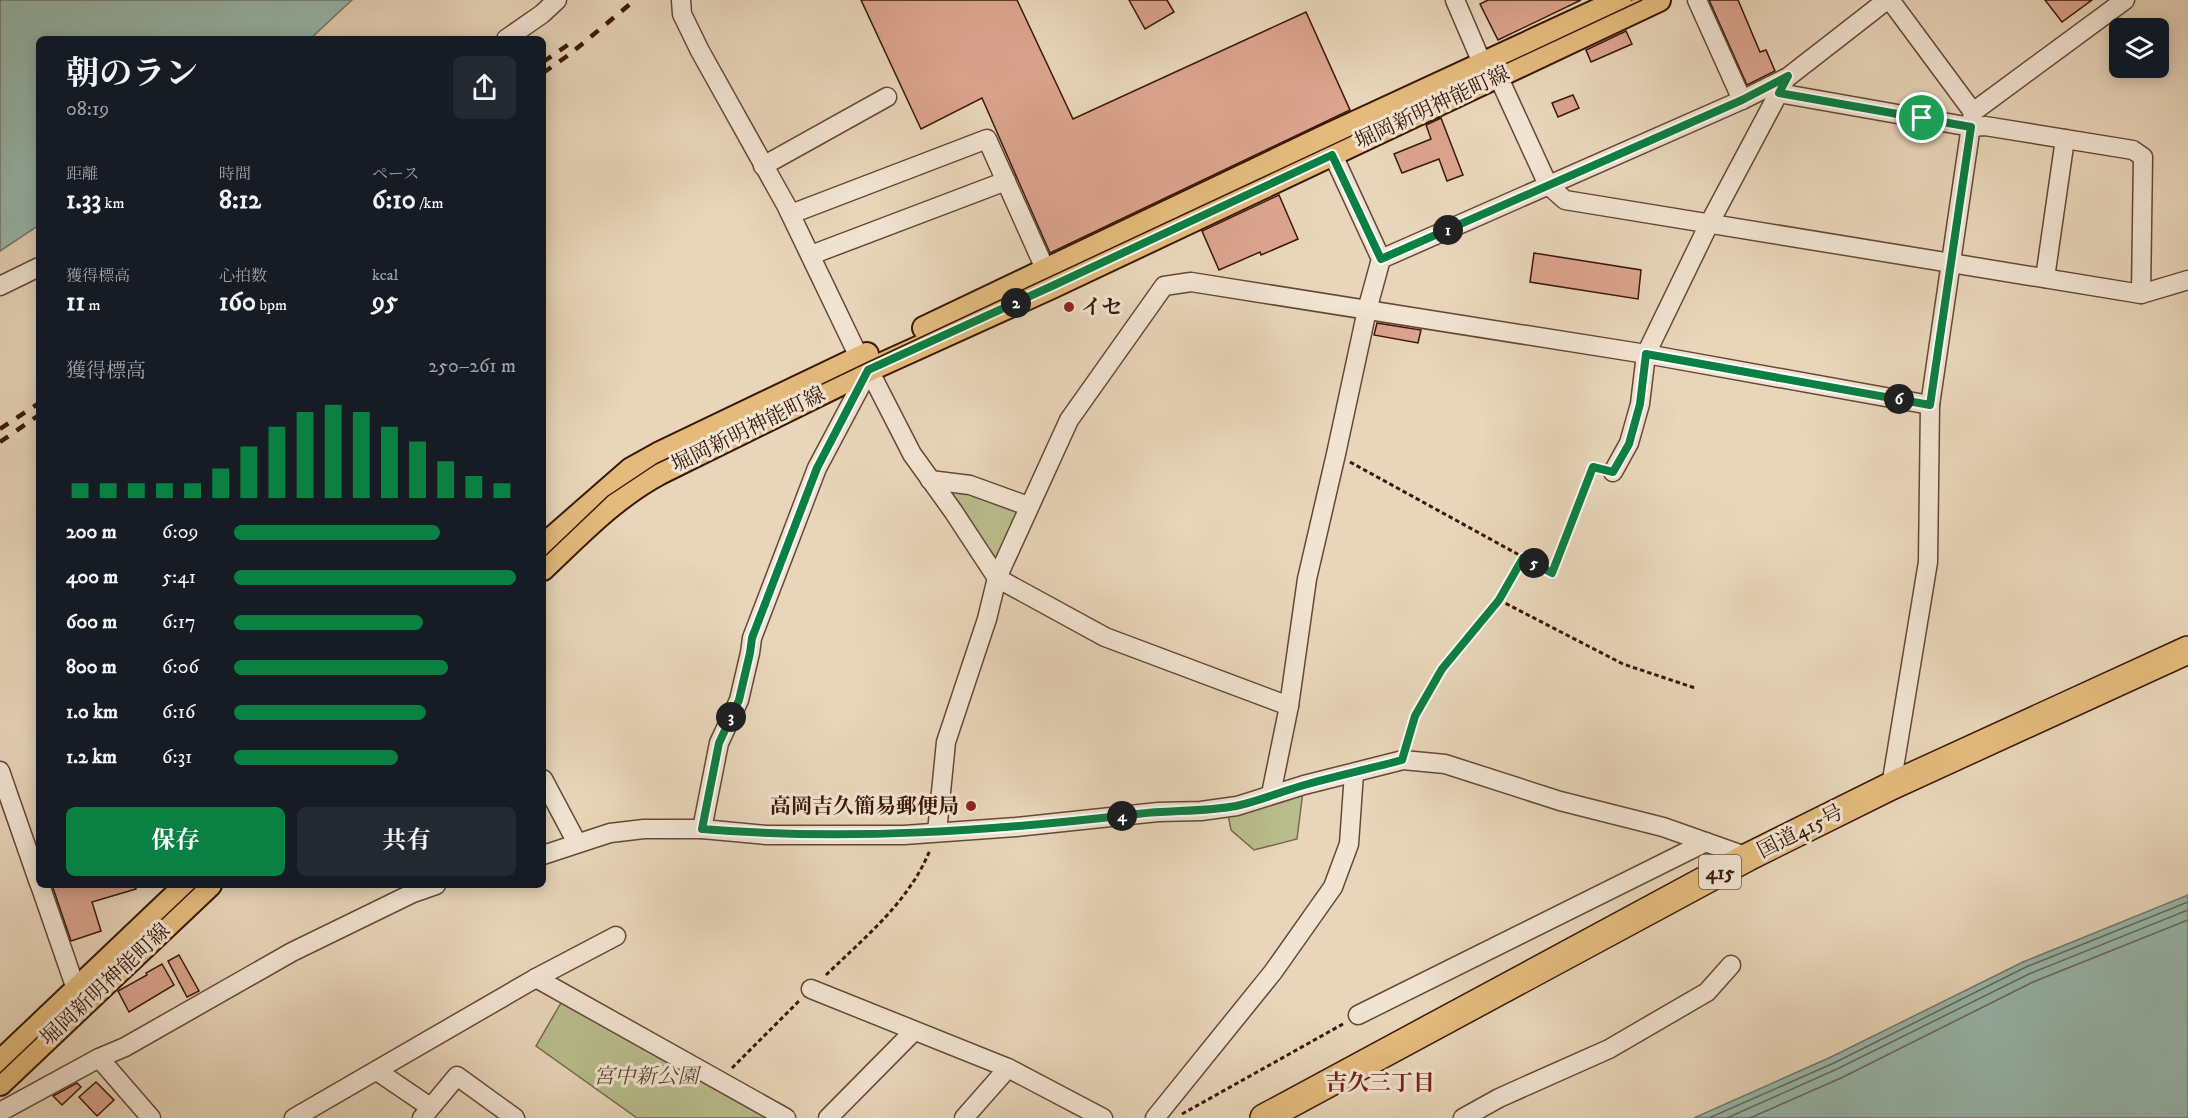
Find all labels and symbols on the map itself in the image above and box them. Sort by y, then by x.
street label: 堀岡新明神能町線 [1351,61,1514,155]
pin [1896,92,1947,143]
pin: 1 [1433,215,1463,245]
pin: 2 [1001,288,1031,318]
place label: イセ [1081,295,1122,321]
marker: イセ [1062,300,1076,314]
street label: 堀岡新明神能町線 [667,381,830,478]
pin: 6 [1884,384,1914,414]
pin: 5 [1519,548,1549,578]
pin: 3 [716,702,746,732]
place label: 高岡吉久簡易郵便局 [770,794,959,820]
marker: 高岡吉久簡易郵便局 [964,799,978,813]
street label: 国道415号 [1753,799,1848,865]
pin: 4 [1107,801,1137,831]
road number: 415 [1699,855,1741,889]
street label: 堀岡新明神能町線 [35,918,176,1052]
park label: 宮中新公園 [594,1064,701,1090]
district label: 吉久三丁目 [1325,1070,1435,1097]

